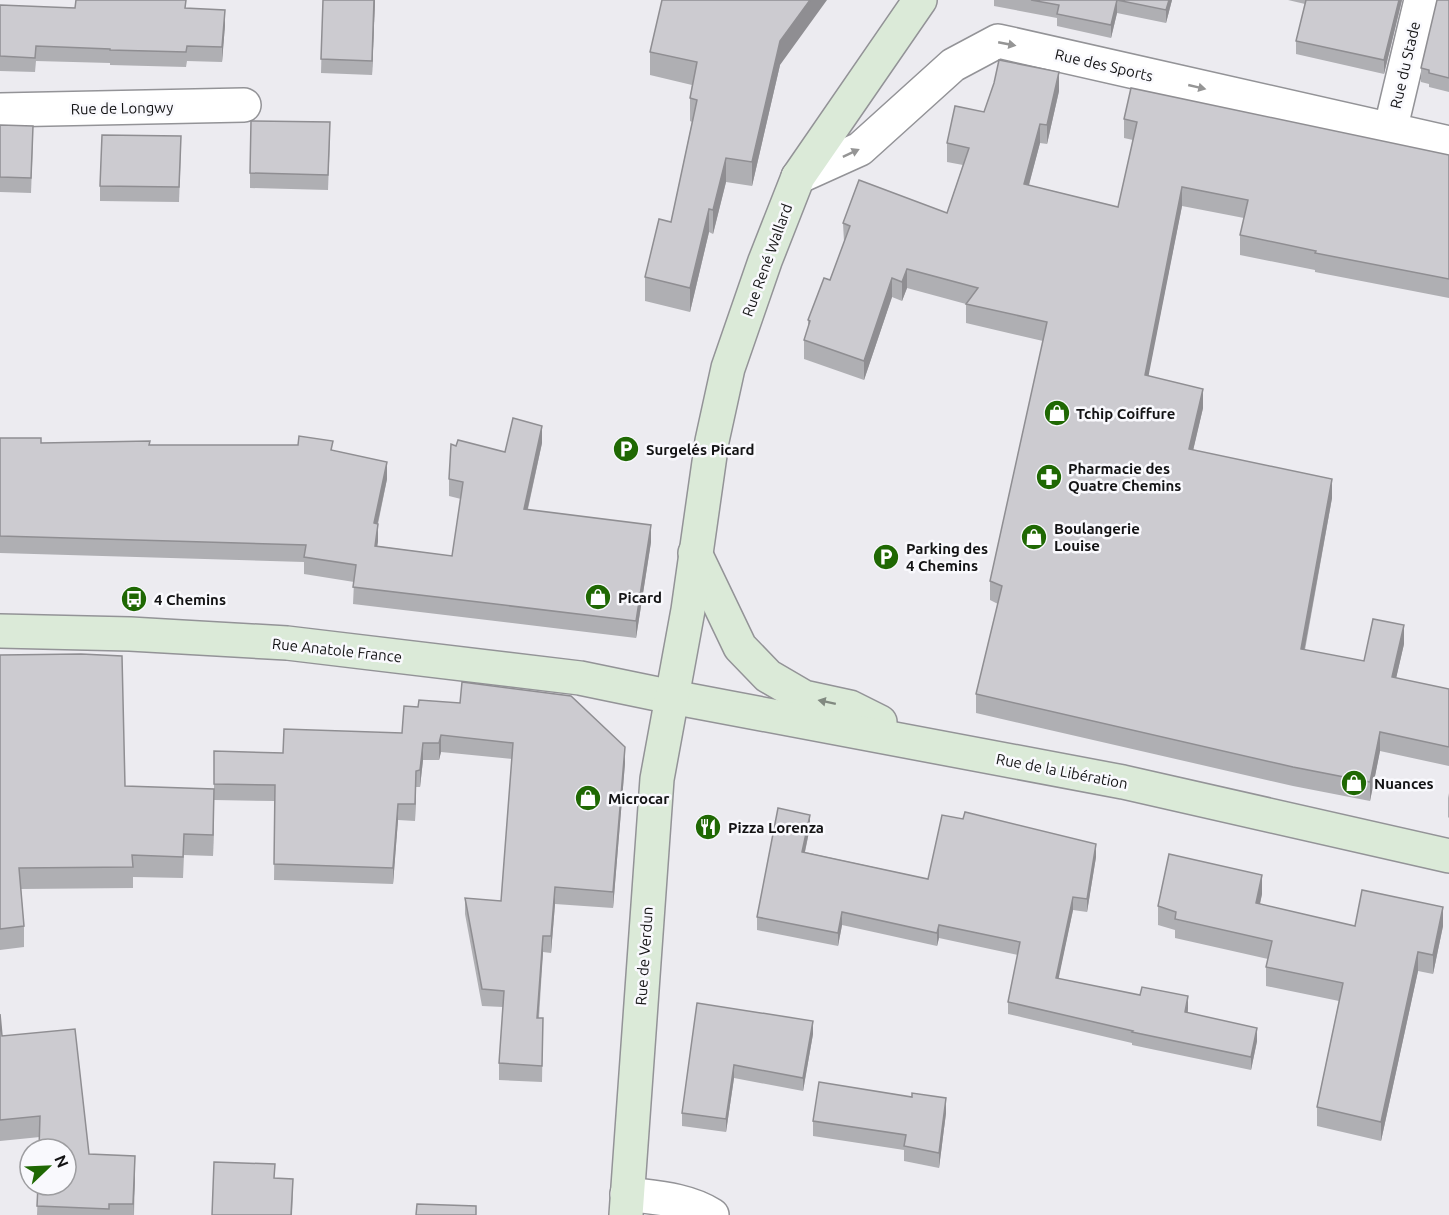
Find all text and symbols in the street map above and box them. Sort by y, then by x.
street label: Rue du Stade [1387,20,1423,110]
one-way arrow [998,40,1017,49]
street label: Rue des Sports [1053,45,1155,85]
one-way arrow [1188,82,1206,92]
street label: Rue de Longwy [70,99,174,117]
one-way arrow [843,148,860,157]
street label: Rue René Wallard [739,201,795,319]
shop icon: Tchip Coiffure [1042,398,1072,428]
place label: Tchip Coiffure [1076,405,1175,422]
parking icon: Surgelés Picard [611,434,641,464]
place label: Surgelés Picard [646,441,755,458]
place label: Pharmacie des Quatre Chemins [1068,460,1181,494]
pharmacy icon: Pharmacie des Quatre Chemins [1034,462,1064,492]
place label: Boulangerie Louise [1054,520,1140,554]
shop icon: Boulangerie Louise [1019,522,1049,552]
place label: Parking des 4 Chemins [906,540,988,574]
parking icon: Parking des 4 Chemins [871,542,901,572]
shop icon: Picard [583,582,613,612]
bus stop icon: 4 Chemins [119,584,149,614]
place label: Picard [618,589,662,606]
place label: 4 Chemins [154,591,226,608]
street label: Rue Anatole France [271,635,403,665]
one-way arrow [818,697,837,706]
street label: Rue de la Libération [995,750,1129,792]
shop icon: Nuances [1339,768,1369,798]
place label: Nuances [1374,775,1434,792]
shop icon: Microcar [573,783,603,813]
place label: Microcar [608,790,670,807]
restaurant icon: Pizza Lorenza [693,812,723,842]
place label: Pizza Lorenza [728,819,824,836]
street label: Rue de Verdun [632,906,656,1006]
north arrow [18,1137,78,1197]
text: N [51,1152,72,1170]

